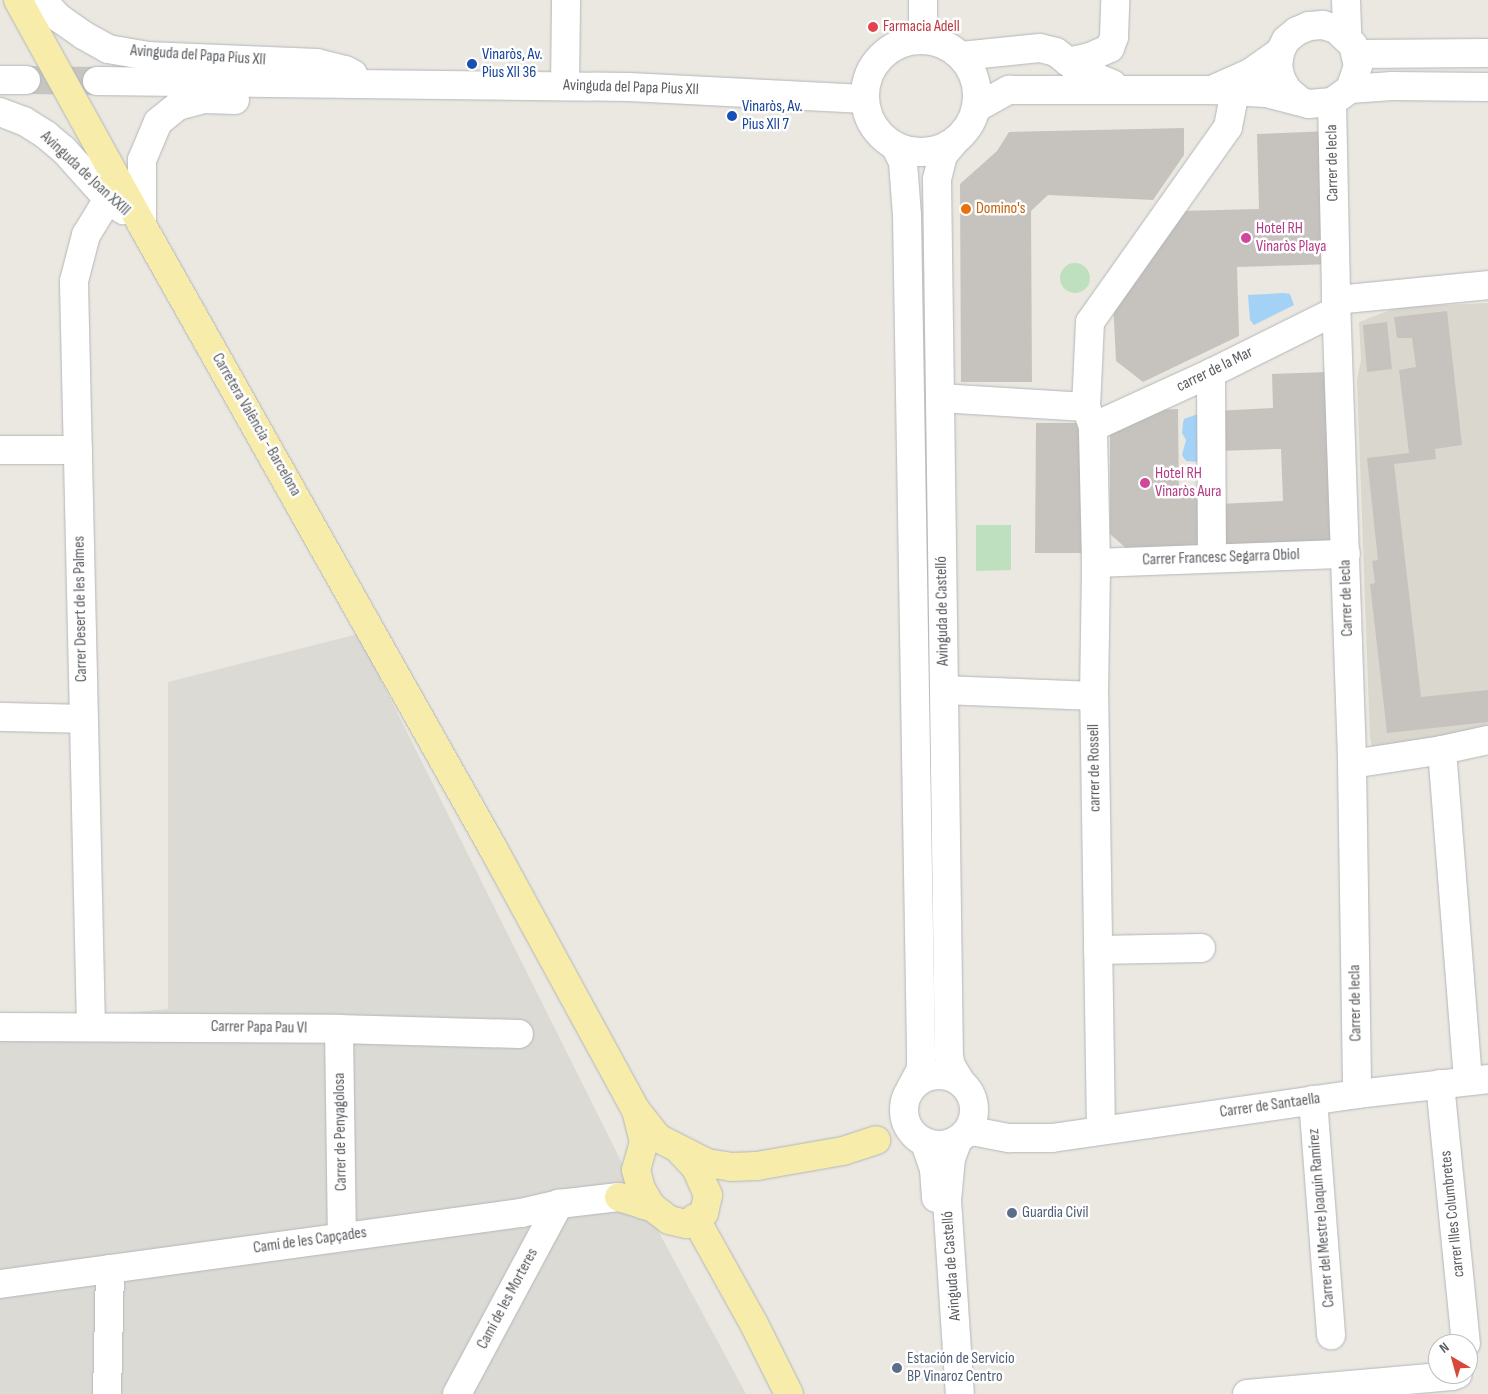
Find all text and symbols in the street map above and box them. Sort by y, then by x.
place label: Farmacia Adell [883,17,960,37]
marker: Farmacia Adell [867,21,879,33]
street label: Avinguda del Papa Pius XII [130,42,266,70]
place label: Vinaròs, Av. Pius XII 36 [482,45,542,83]
marker: Vinaròs, Av. Pius XII 36 [466,58,478,70]
street label: Avinguda del Papa Pius XII [563,76,699,100]
place label: Vinaròs, Av. Pius XII 7 [742,97,802,135]
marker: Vinaròs, Av. Pius XII 7 [726,110,738,122]
street label: Carrer de Iecla [1323,124,1343,202]
street label: Avinguda de Joan XXIII [36,128,134,220]
place label: Domino's [976,199,1026,219]
marker: Domino's [960,203,972,215]
place label: Hotel RH Vinaròs Playa [1256,219,1326,257]
marker: Hotel RH Vinaròs Playa [1240,232,1252,244]
street label: carrer de la Mar [1174,343,1256,397]
street label: Carretera València - Barcelona [207,350,305,500]
place label: Hotel RH Vinaròs Aura [1155,464,1221,502]
marker: Hotel RH Vinaròs Aura [1139,477,1151,489]
street label: Carrer Desert de les Palmes [70,536,92,682]
street label: Carrer Francesc Segarra Obiol [1142,546,1300,570]
street label: Avinguda de Castelló [932,556,954,666]
street label: Carrer de Iecla [1336,559,1358,637]
street label: carrer de Rossell [1085,724,1105,812]
street label: Carrer de Iecla [1346,964,1366,1042]
street label: Carrer Papa Pau VI [211,1018,307,1038]
street label: Carrer de Penyagolosa [330,1073,352,1191]
street label: Carrer de Santaella [1219,1089,1321,1123]
street label: Carrer del Mestre Joaquín Ramírez [1305,1128,1339,1308]
street label: carrer Illes Columbretes [1437,1150,1469,1278]
place label: Guardia Civil [1022,1203,1088,1223]
marker: Guardia Civil [1006,1207,1018,1219]
street label: Avinguda de Castelló [939,1210,965,1322]
street label: Camí de les Capçades [252,1224,368,1258]
street label: Camí de les Morteres [473,1245,543,1353]
north arrow [1428,1334,1478,1384]
text: N [1436,1339,1452,1357]
place label: Estación de Servicio BP Vinaroz Centro [907,1349,1015,1387]
marker: Estación de Servicio BP Vinaroz Centro [891,1362,903,1374]

